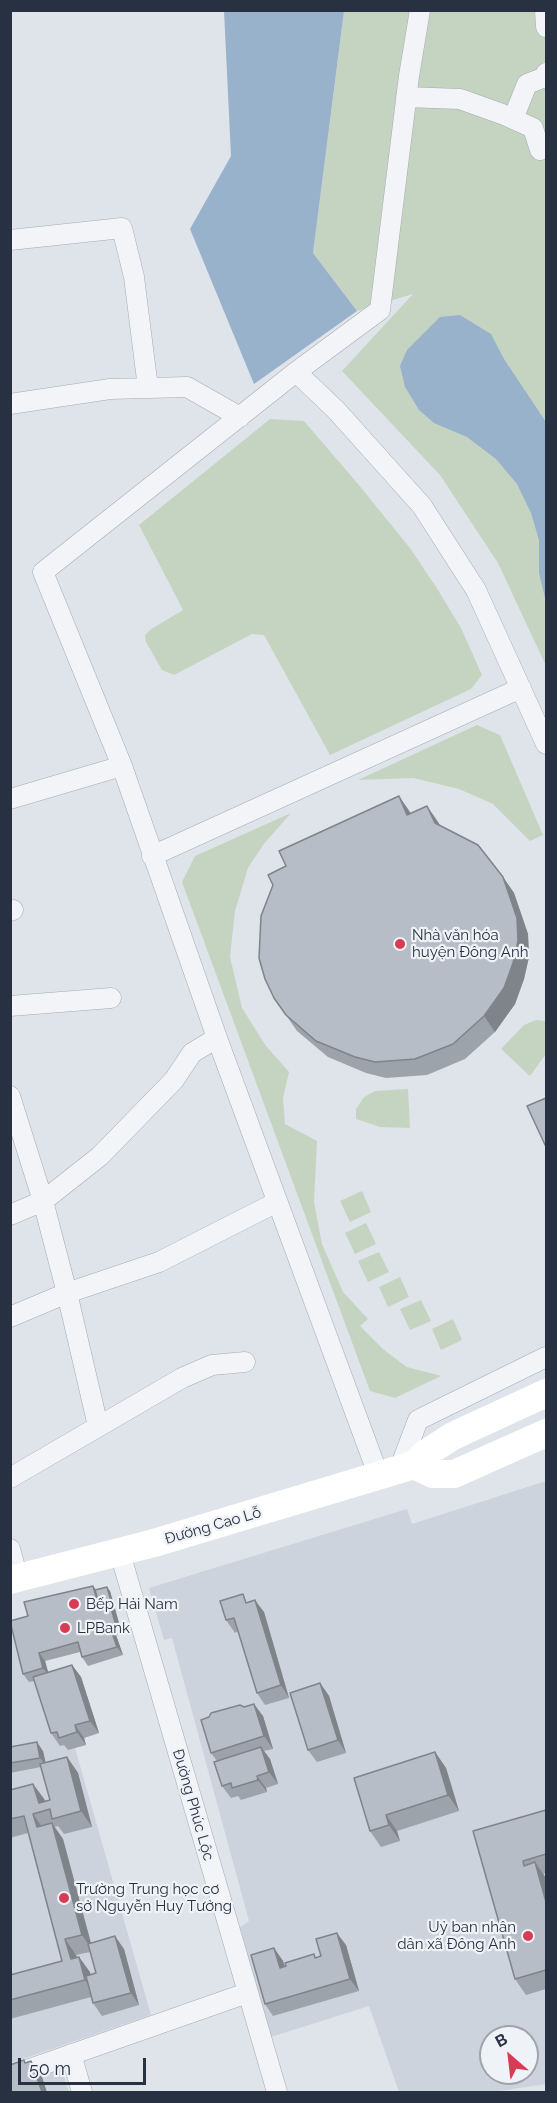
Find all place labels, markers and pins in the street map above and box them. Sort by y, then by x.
place label: Nhà văn hóa huyện Đông Anh [412,926,528,961]
marker: Nhà văn hóa huyện Đông Anh [393,937,407,951]
place label: Bếp Hải Nam [86,1595,178,1613]
marker: Bếp Hải Nam [67,1597,81,1611]
place label: LPBank [77,1619,130,1637]
marker: LPBank [58,1621,72,1635]
place label: Trường Trung học cơ sở Nguyễn Huy Tưởng [76,1880,232,1915]
marker: Trường Trung học cơ sở Nguyễn Huy Tưởng [57,1891,71,1905]
place label: Uỷ ban nhân dân xã Đông Anh [397,1918,516,1953]
marker: Uỷ ban nhân dân xã Đông Anh [521,1929,535,1943]

